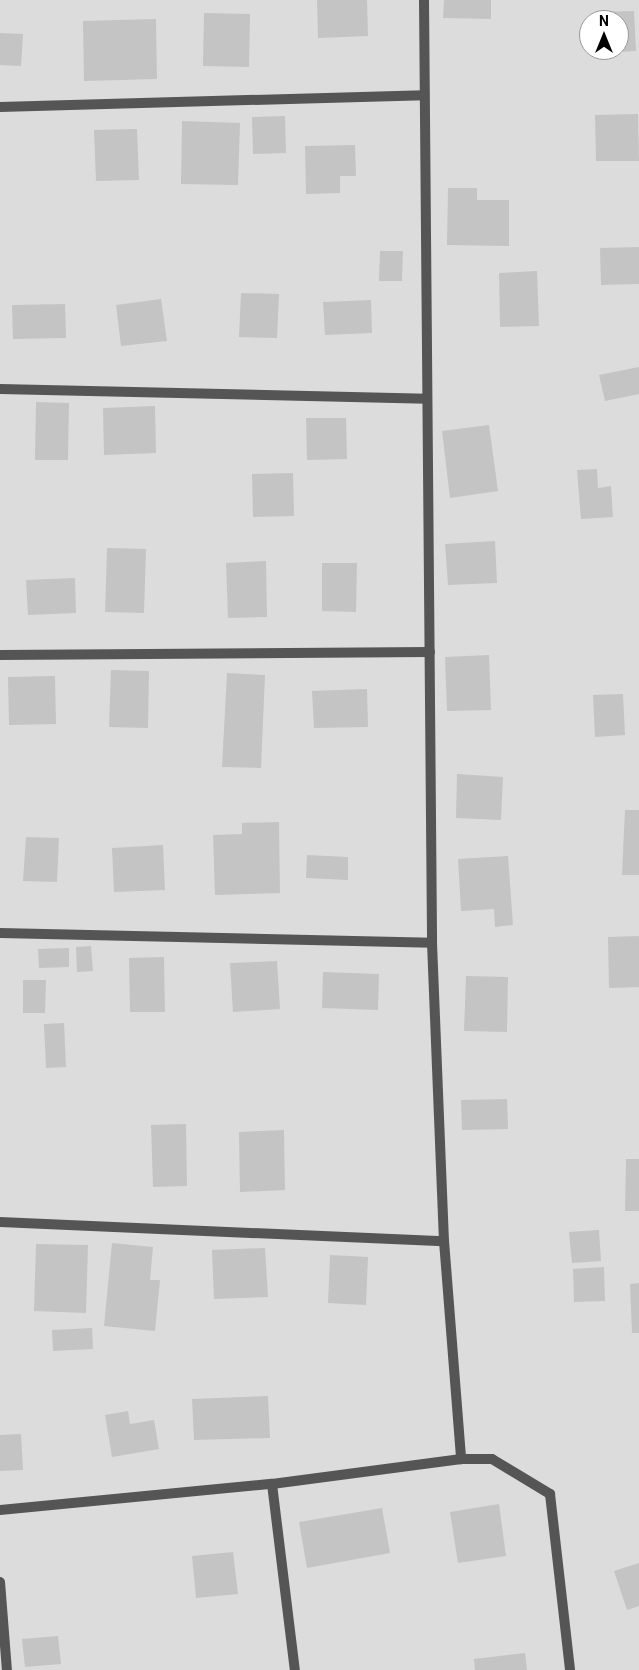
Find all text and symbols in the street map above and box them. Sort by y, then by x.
north arrow [579,10,629,60]
text: N [599,13,609,29]

